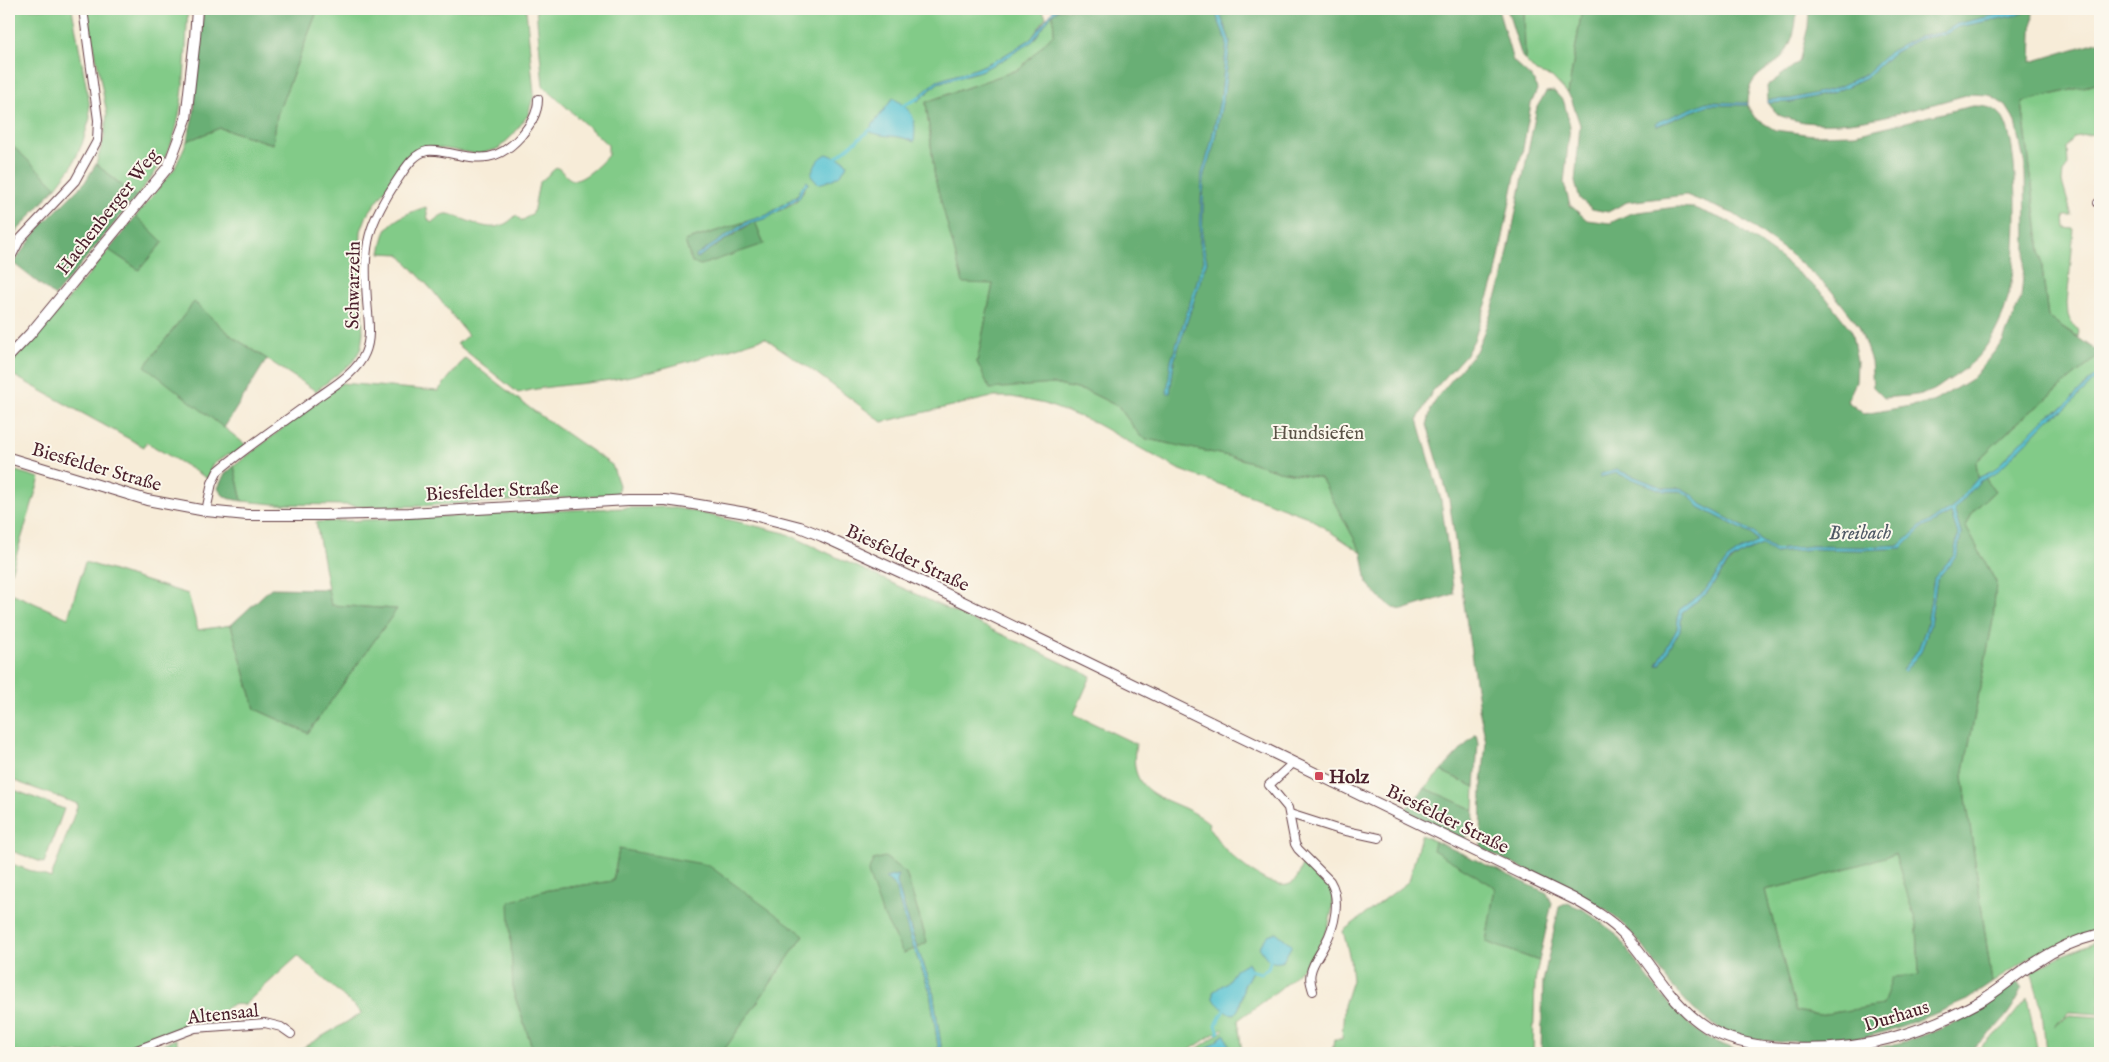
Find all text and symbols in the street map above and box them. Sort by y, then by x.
street label: Hachenberger Weg [52,144,166,280]
street label: Schwarzeln [341,241,367,329]
park label: Hundsiefen [1272,422,1364,446]
street label: Biesfelder Straße [29,438,164,498]
street label: Biesfelder Straße [425,477,560,507]
street label: Biesfelder Straße [842,520,973,598]
water label: Breibach [1828,520,1892,547]
place label: Holz [1329,766,1369,790]
marker: Holz [1313,770,1325,782]
street label: Biesfelder Straße [1382,780,1513,860]
street label: Durhaus [1861,996,1932,1038]
street label: Altensaal [185,999,261,1031]

